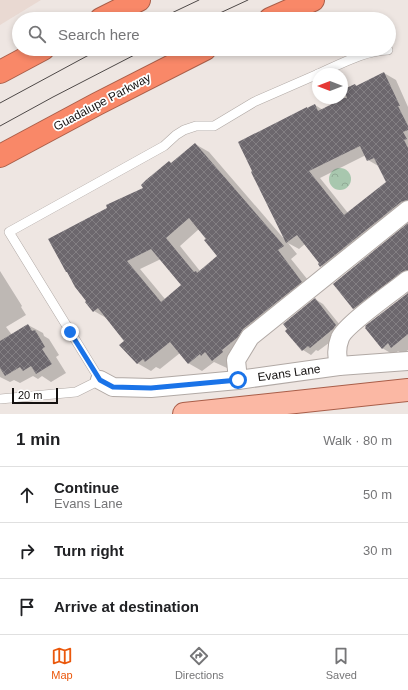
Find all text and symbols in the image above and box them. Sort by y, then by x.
search box [12,12,396,56]
icon: search [26,23,48,45]
text: Search here [58,26,140,43]
north arrow [312,68,348,104]
street label: Guadalupe Parkway [51,70,153,134]
route end [61,323,79,341]
street label: Evans Lane [257,362,322,384]
route start [229,371,247,389]
scale bar [12,386,58,405]
text: 20 m [18,389,42,401]
text: 1 min [16,430,60,449]
text: Walk · 80 m [323,433,392,448]
text: Continue [54,479,119,496]
icon: ahead [16,484,38,506]
text: 50 m [363,487,392,502]
text: Evans Lane [54,496,123,511]
icon: right [16,540,38,562]
text: Turn right [54,542,124,559]
text: 30 m [363,543,392,558]
icon: arrive [16,596,38,618]
text: Arrive at destination [54,598,199,615]
tab: Map [51,645,73,681]
tab: Directions [175,645,224,681]
tab: Saved [326,645,357,681]

